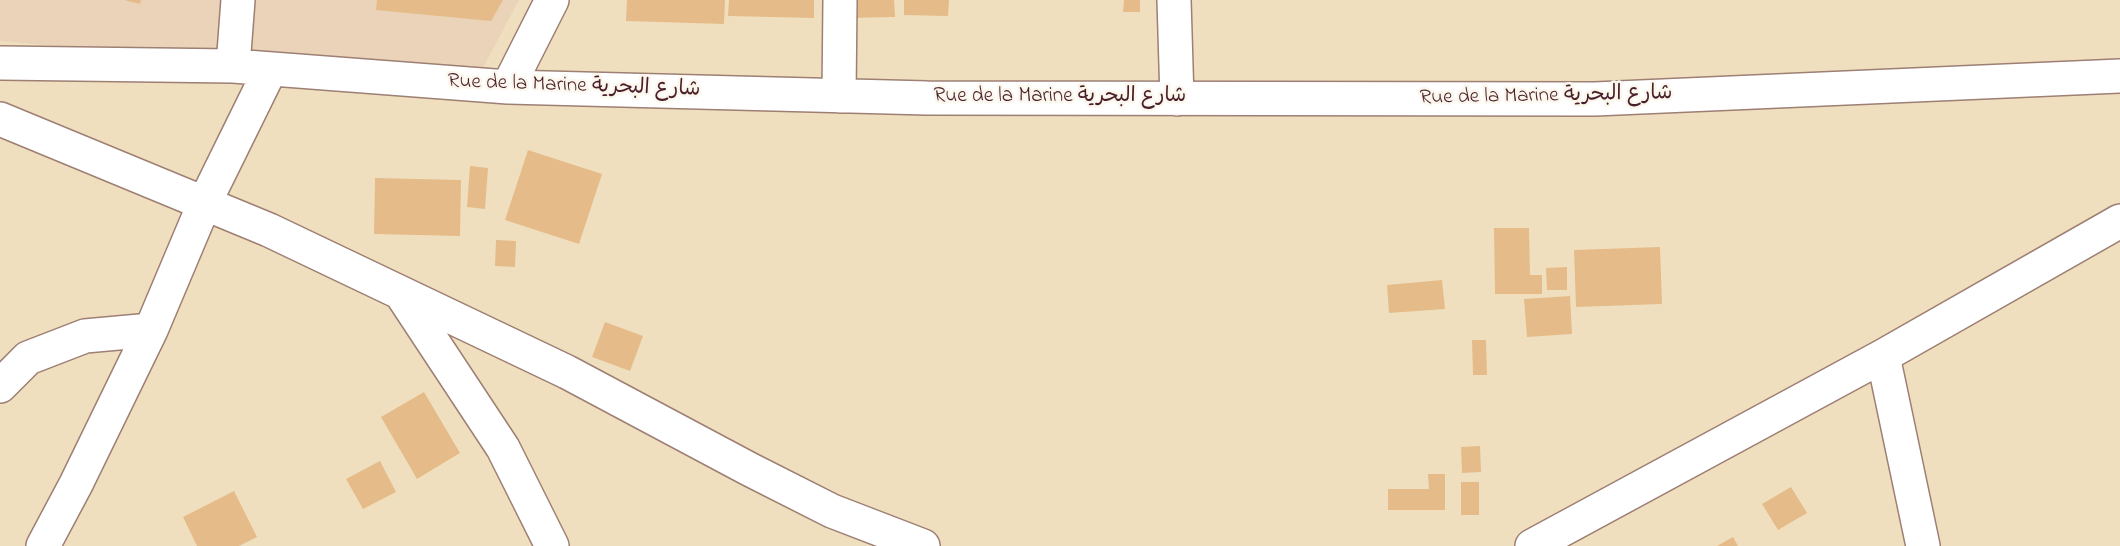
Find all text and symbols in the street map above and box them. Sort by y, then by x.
street label: Rue de la Marine شارع البحرية [447,70,701,104]
street label: Rue de la Marine شارع البحرية [1419,82,1673,112]
street label: Rue de la Marine شارع البحرية [934,85,1186,111]

